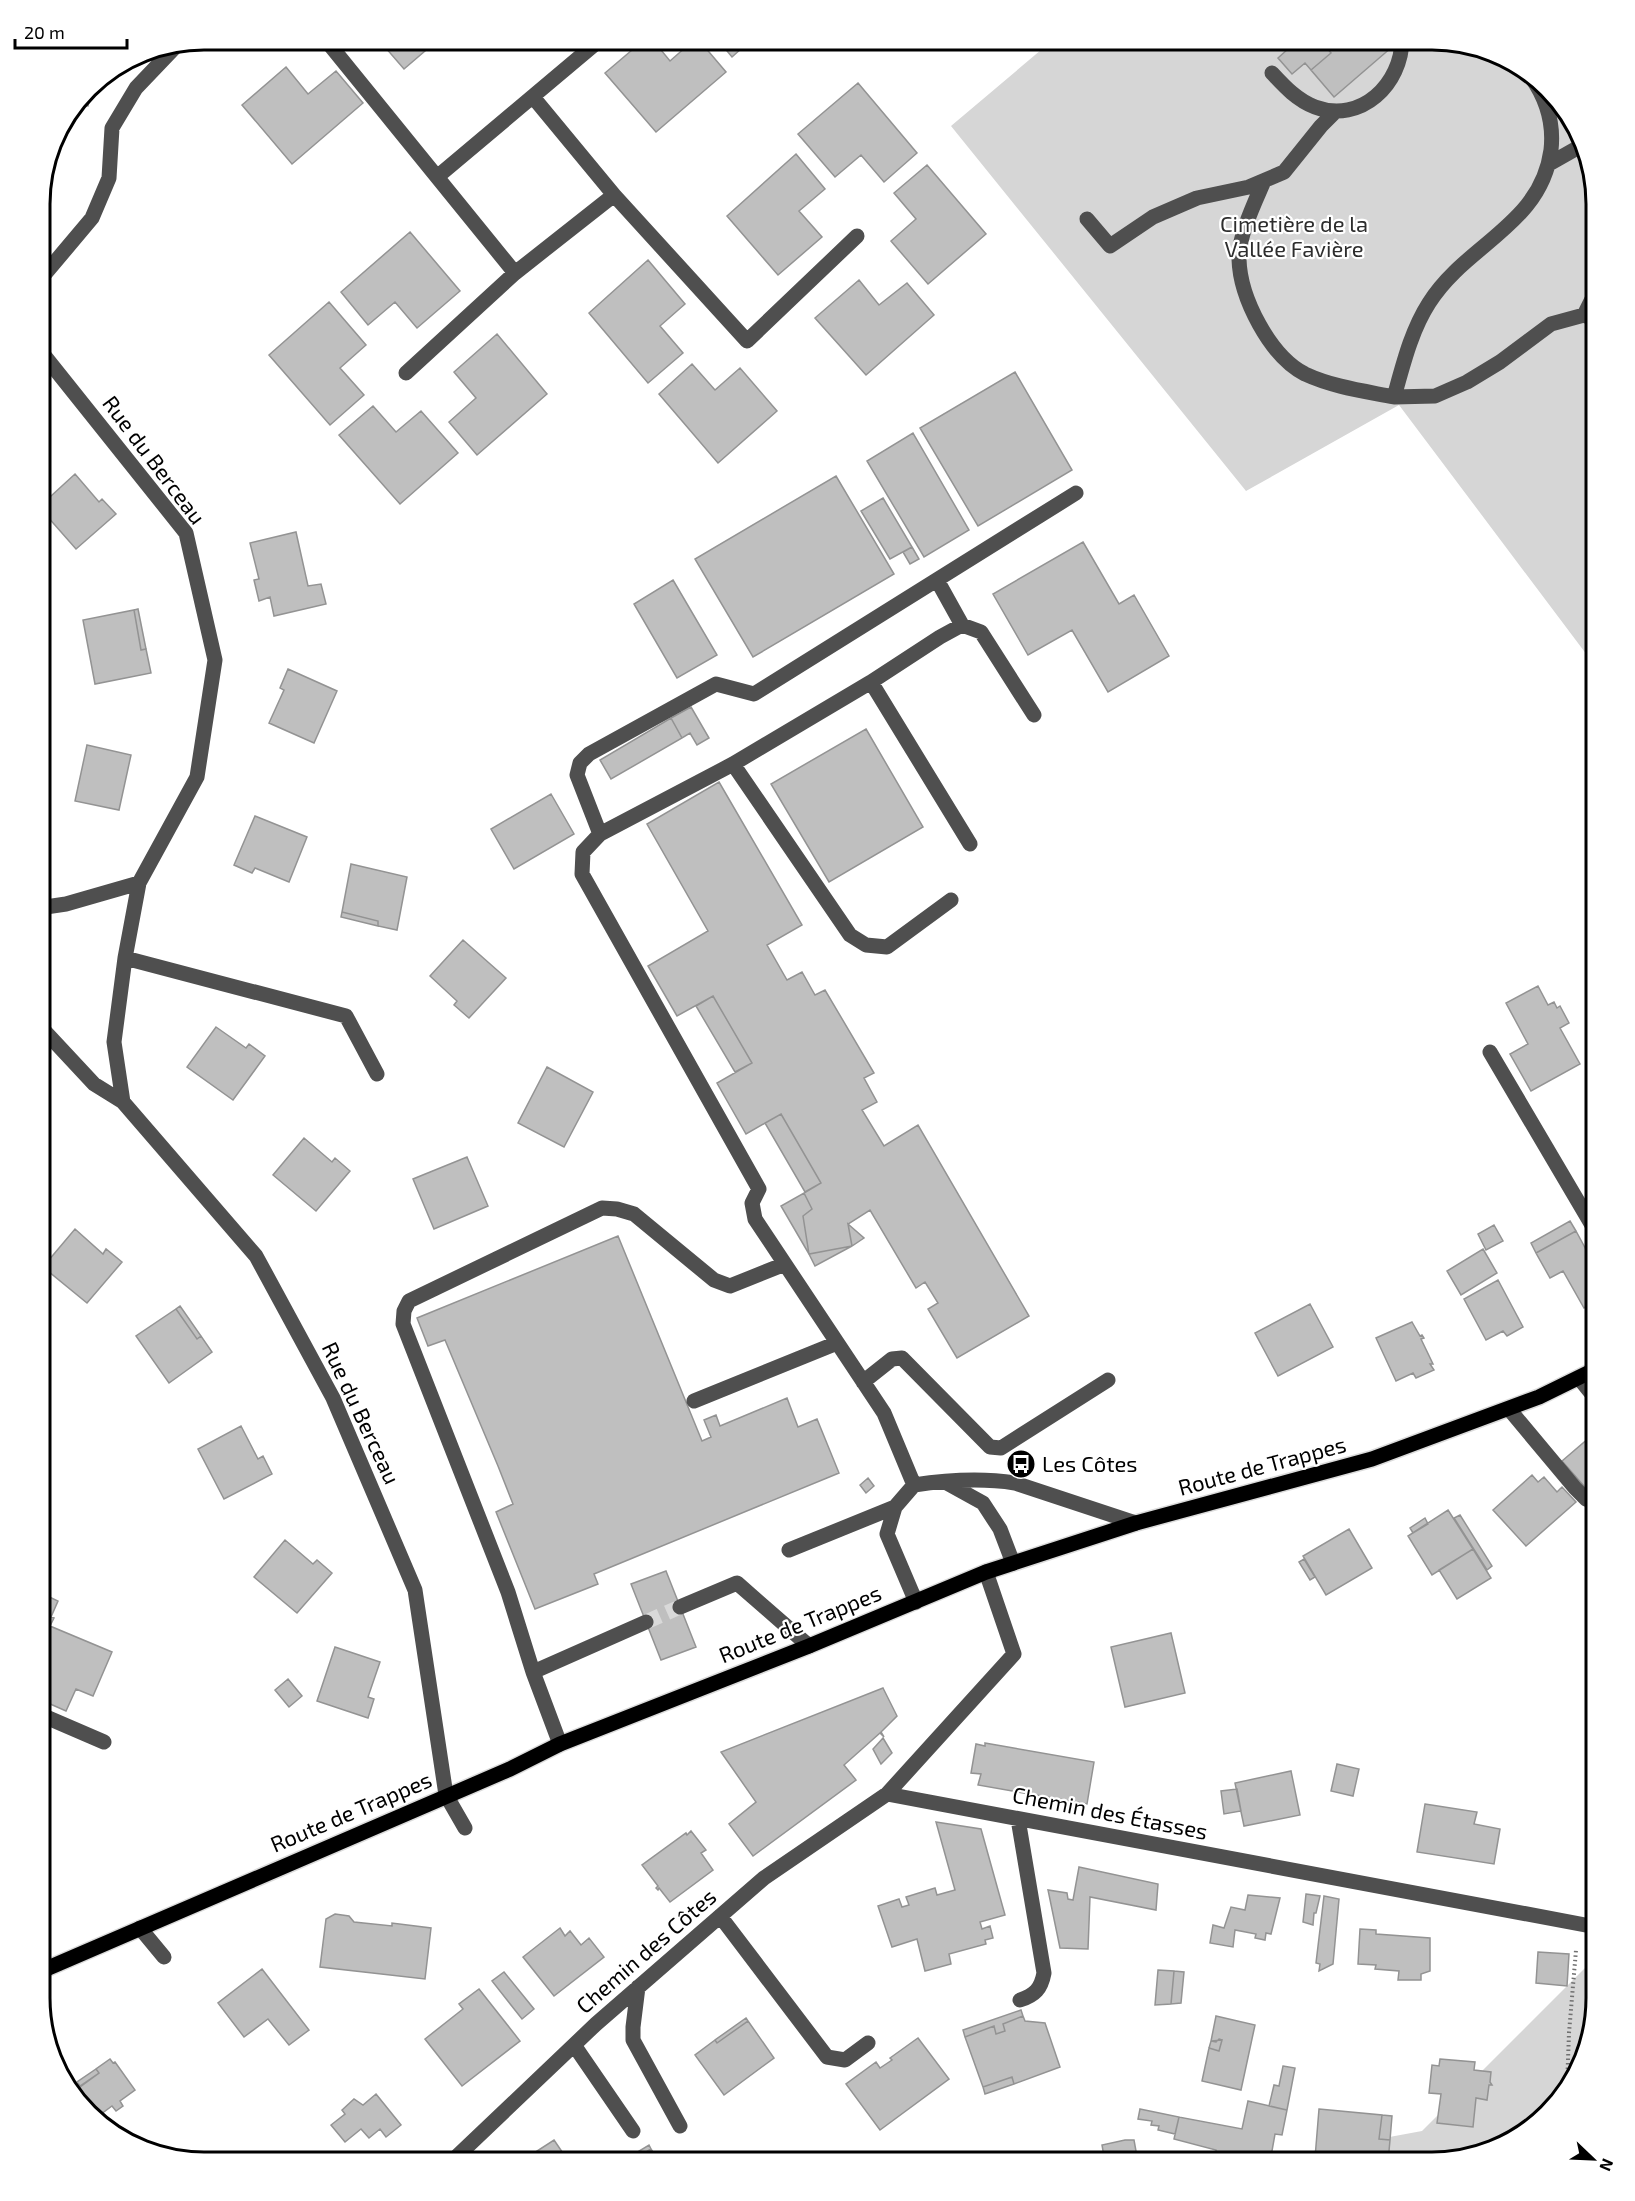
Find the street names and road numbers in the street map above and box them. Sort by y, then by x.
street label: Rue du Berceau [98,390,211,529]
street label: Rue du Berceau [318,1337,406,1488]
street label: Route de Trappes [1175,1430,1348,1500]
street label: Route de Trappes [715,1579,885,1667]
street label: Route de Trappes [266,1765,435,1857]
street label: Chemin des Étasses [1010,1780,1210,1844]
street label: Chemin des Côtes [570,1883,720,2018]

